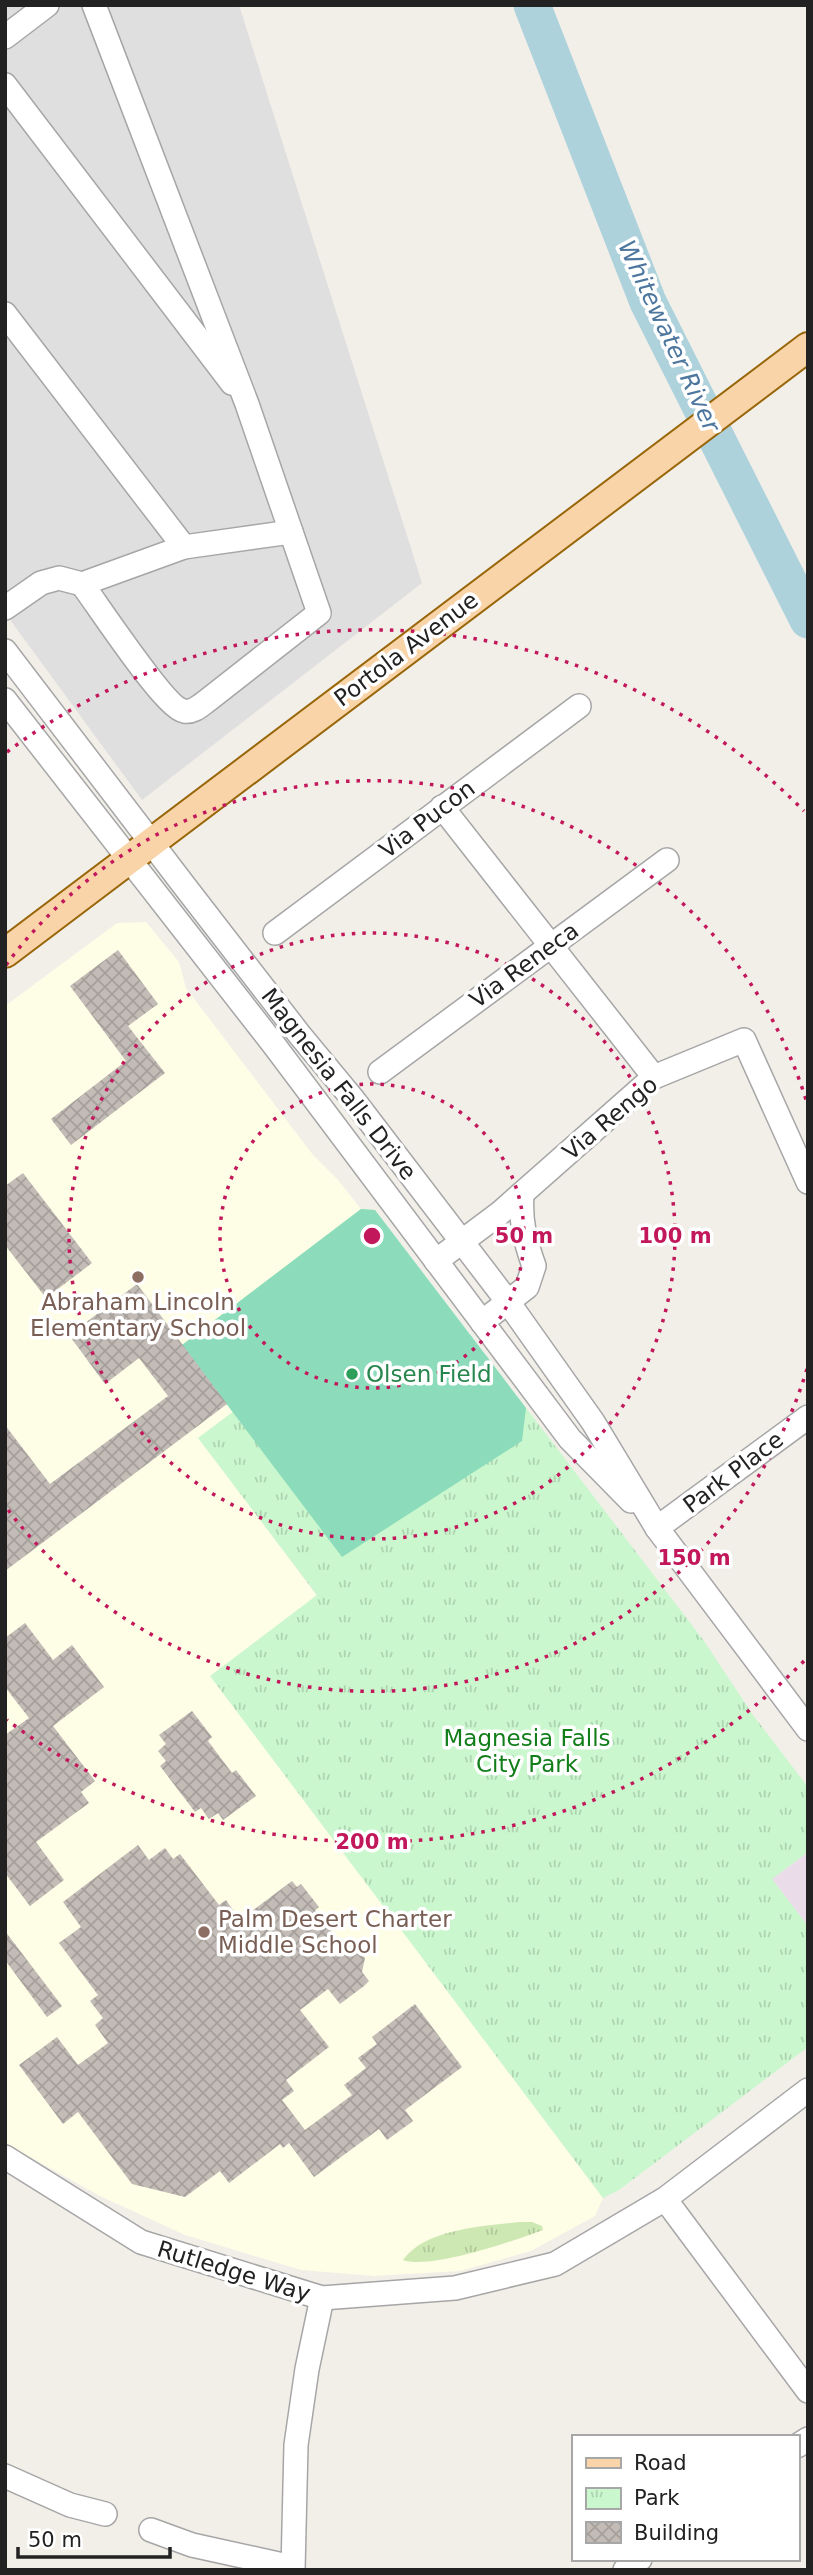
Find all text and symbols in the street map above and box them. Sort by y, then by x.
water label: Whitewater River [612,236,727,438]
street label: Portola Avenue [329,587,483,711]
street label: Via Pucon [374,775,480,863]
street label: Via Reneca [465,917,583,1013]
street label: Magnesia Falls Drive [256,983,422,1185]
street label: Via Rengo [557,1071,663,1165]
centre of rings [360,1224,384,1248]
text: 50 m [495,1224,553,1248]
text: 100 m [638,1224,712,1248]
marker: Abraham Lincoln Elementary School [130,1269,146,1285]
place label: Abraham Lincoln Elementary School [30,1289,246,1341]
place label: Olsen Field [366,1361,492,1387]
marker: Olsen Field [344,1366,360,1382]
street label: Park Place [678,1426,788,1518]
text: 150 m [657,1546,731,1570]
park label: Magnesia Falls City Park [443,1725,611,1777]
text: 200 m [335,1830,409,1854]
place label: Palm Desert Charter Middle School [218,1906,452,1958]
marker: Palm Desert Charter Middle School [196,1924,212,1940]
street label: Rutledge Way [154,2235,314,2307]
legend [572,2435,799,2561]
text: Road [634,2451,687,2475]
text: Park [634,2486,680,2510]
scale bar [18,2516,170,2560]
text: Building [634,2521,719,2545]
text: 50 m [28,2528,82,2552]

